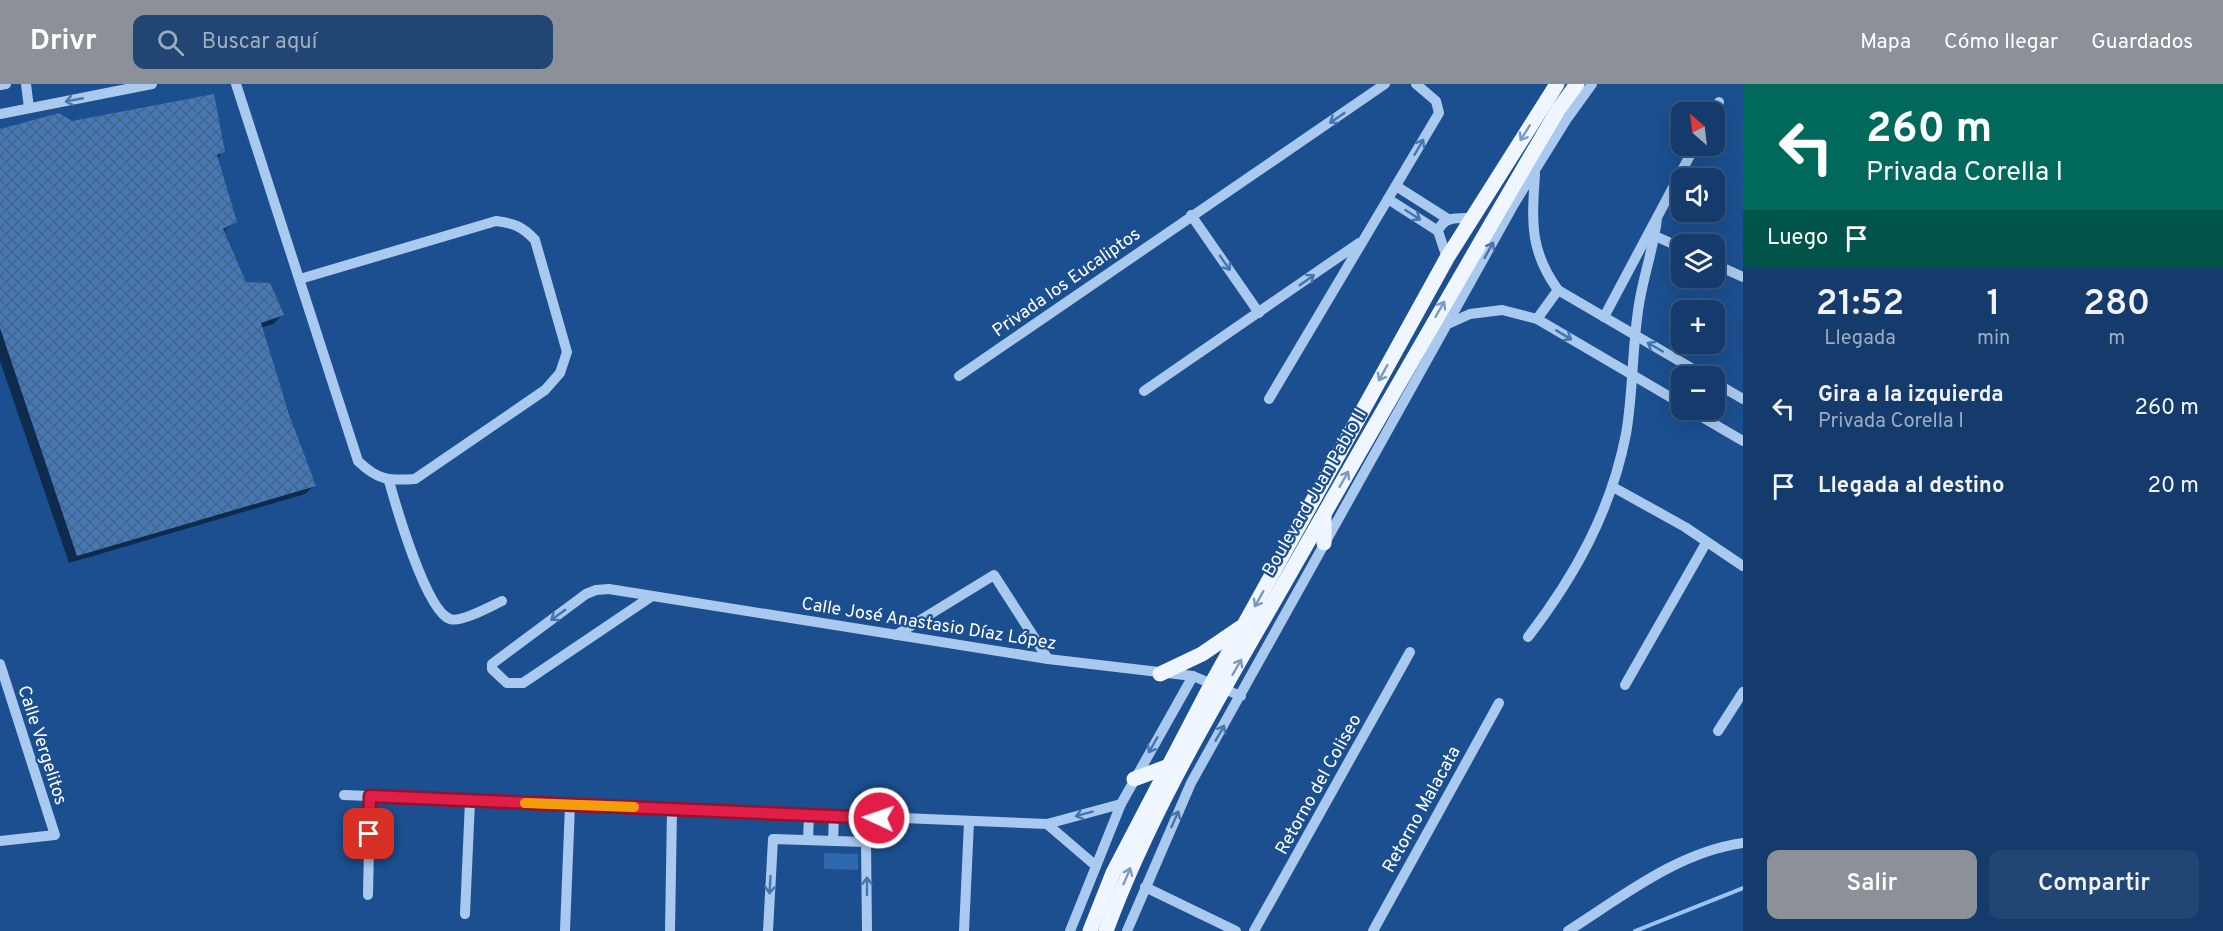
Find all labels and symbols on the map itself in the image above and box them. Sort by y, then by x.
one-way arrow [65,95,84,106]
north arrow [1671,102,1725,156]
one-way arrow [1329,111,1346,124]
one-way arrow [1518,124,1530,141]
one-way arrow [1414,139,1426,156]
one-way arrow [1404,209,1421,221]
street label: Privada los Eucaliptos [988,223,1145,343]
one-way arrow [1484,242,1495,260]
one-way arrow [1219,255,1231,271]
one-way arrow [1299,274,1315,286]
one-way arrow [1435,301,1447,318]
one-way arrow [1555,329,1572,341]
one-way arrow [1647,341,1664,353]
one-way arrow [1377,364,1389,381]
street label: Boulevard Juan Pablo II [1258,405,1373,581]
one-way arrow [1338,471,1350,488]
one-way arrow [1252,590,1264,607]
street label: Calle José Anastasio Díaz López [800,593,1058,656]
one-way arrow [551,608,567,621]
one-way arrow [1231,659,1243,676]
street label: Calle Vergelitos [11,683,72,808]
street label: Retorno del Coliseo [1271,710,1368,859]
one-way arrow [1215,724,1227,741]
one-way arrow [1147,736,1159,753]
street label: Retorno Malacata [1378,742,1467,877]
position arrow [847,786,911,850]
pin [343,808,394,859]
one-way arrow [1075,809,1094,820]
one-way arrow [1170,811,1181,829]
one-way arrow [1122,868,1133,886]
one-way arrow [765,875,776,895]
one-way arrow [861,877,873,897]

